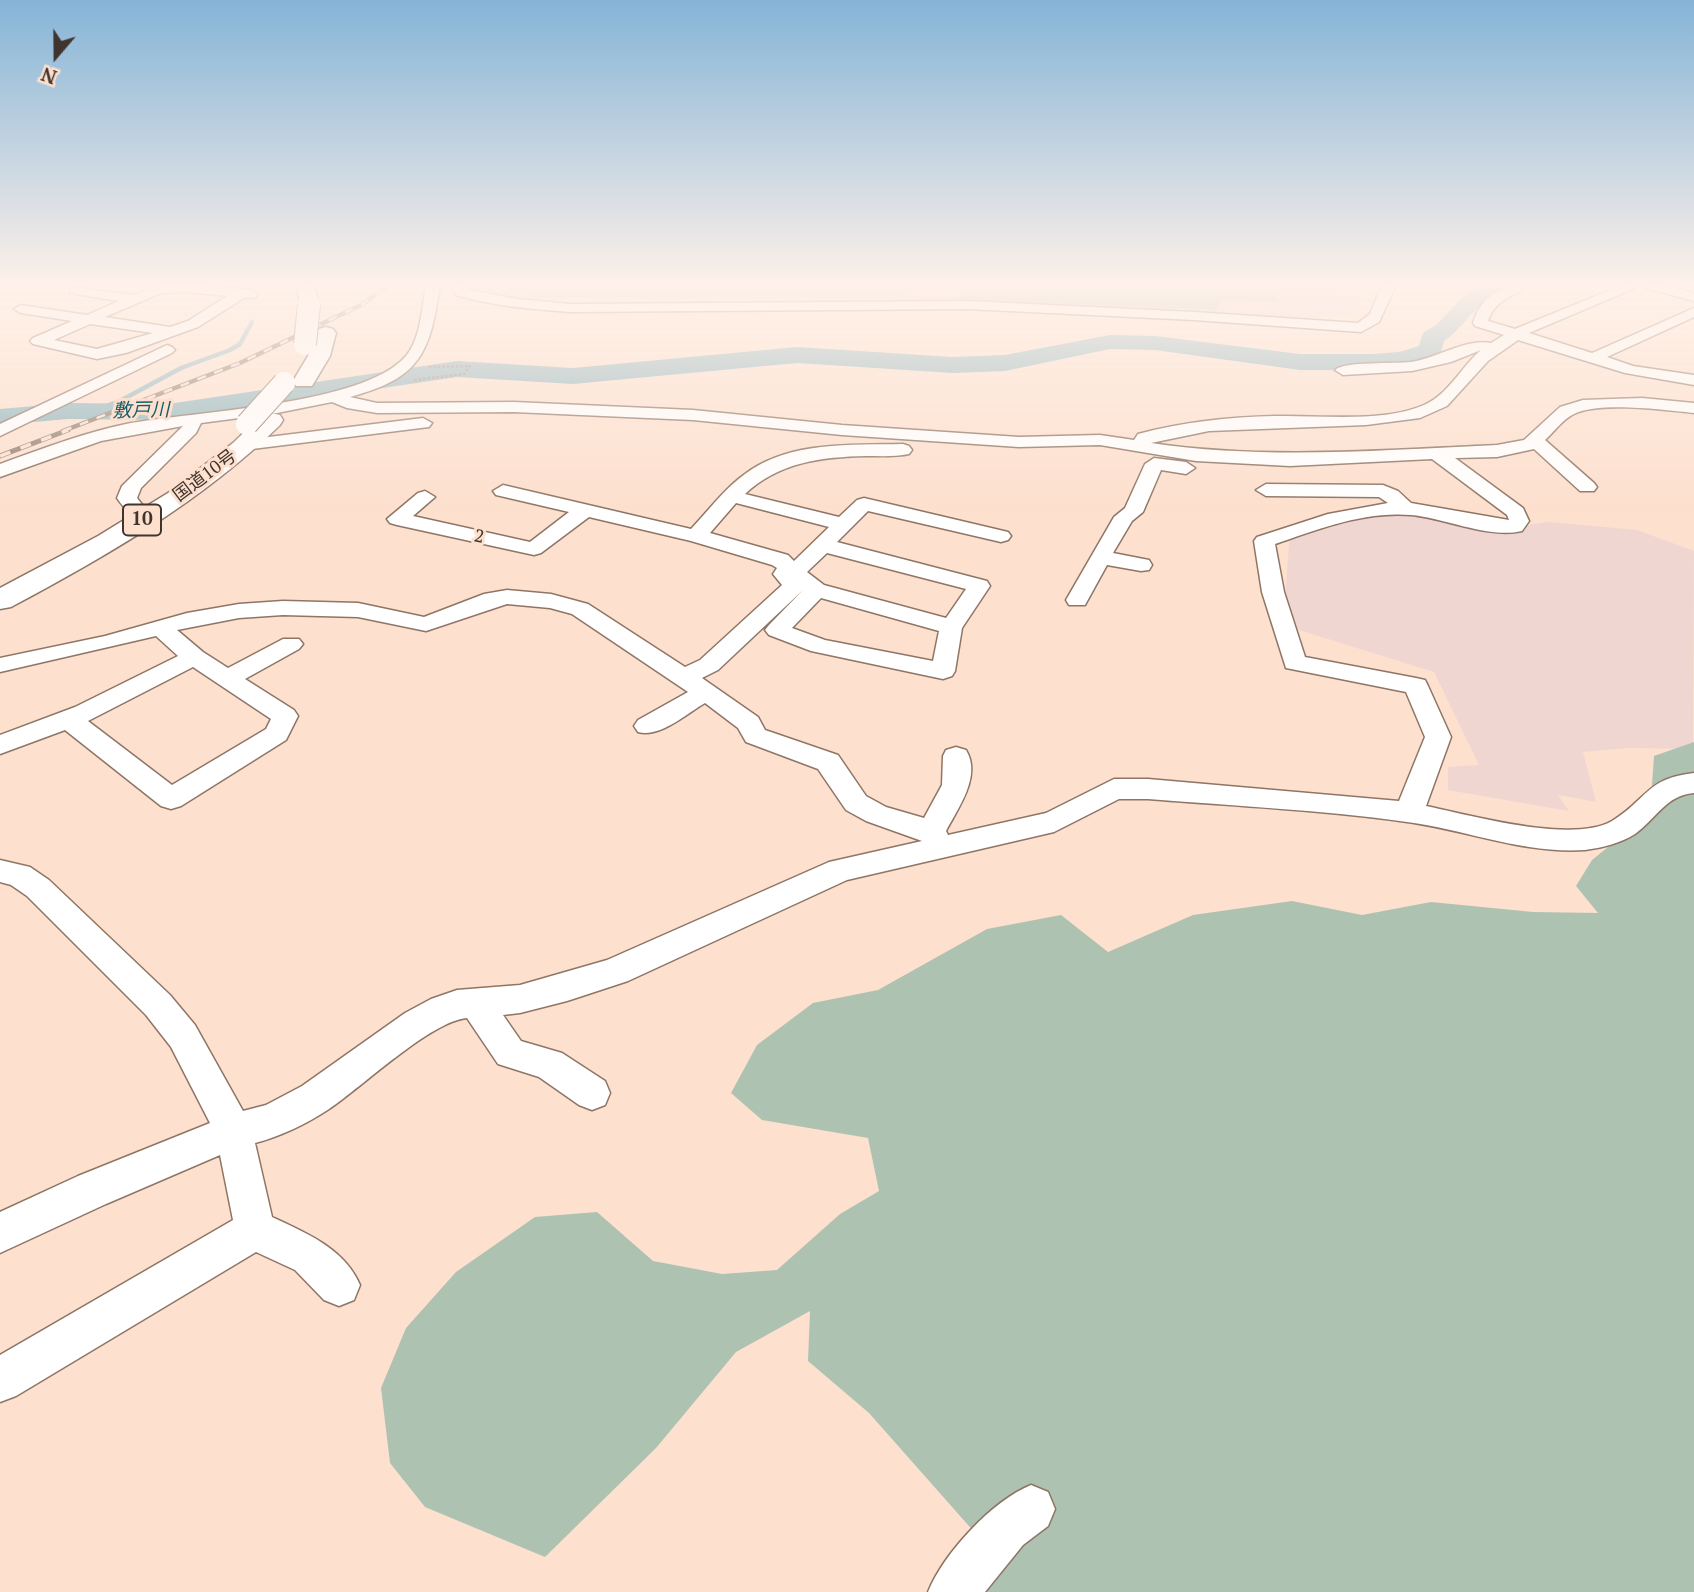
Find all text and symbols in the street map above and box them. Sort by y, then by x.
north arrow [21,21,91,91]
text: N [38,62,60,90]
water label: 敷戸川 [112,399,170,423]
street label: 国道10号 [169,445,241,507]
road number: 10 [123,505,161,536]
street label: 2 [472,525,486,549]

